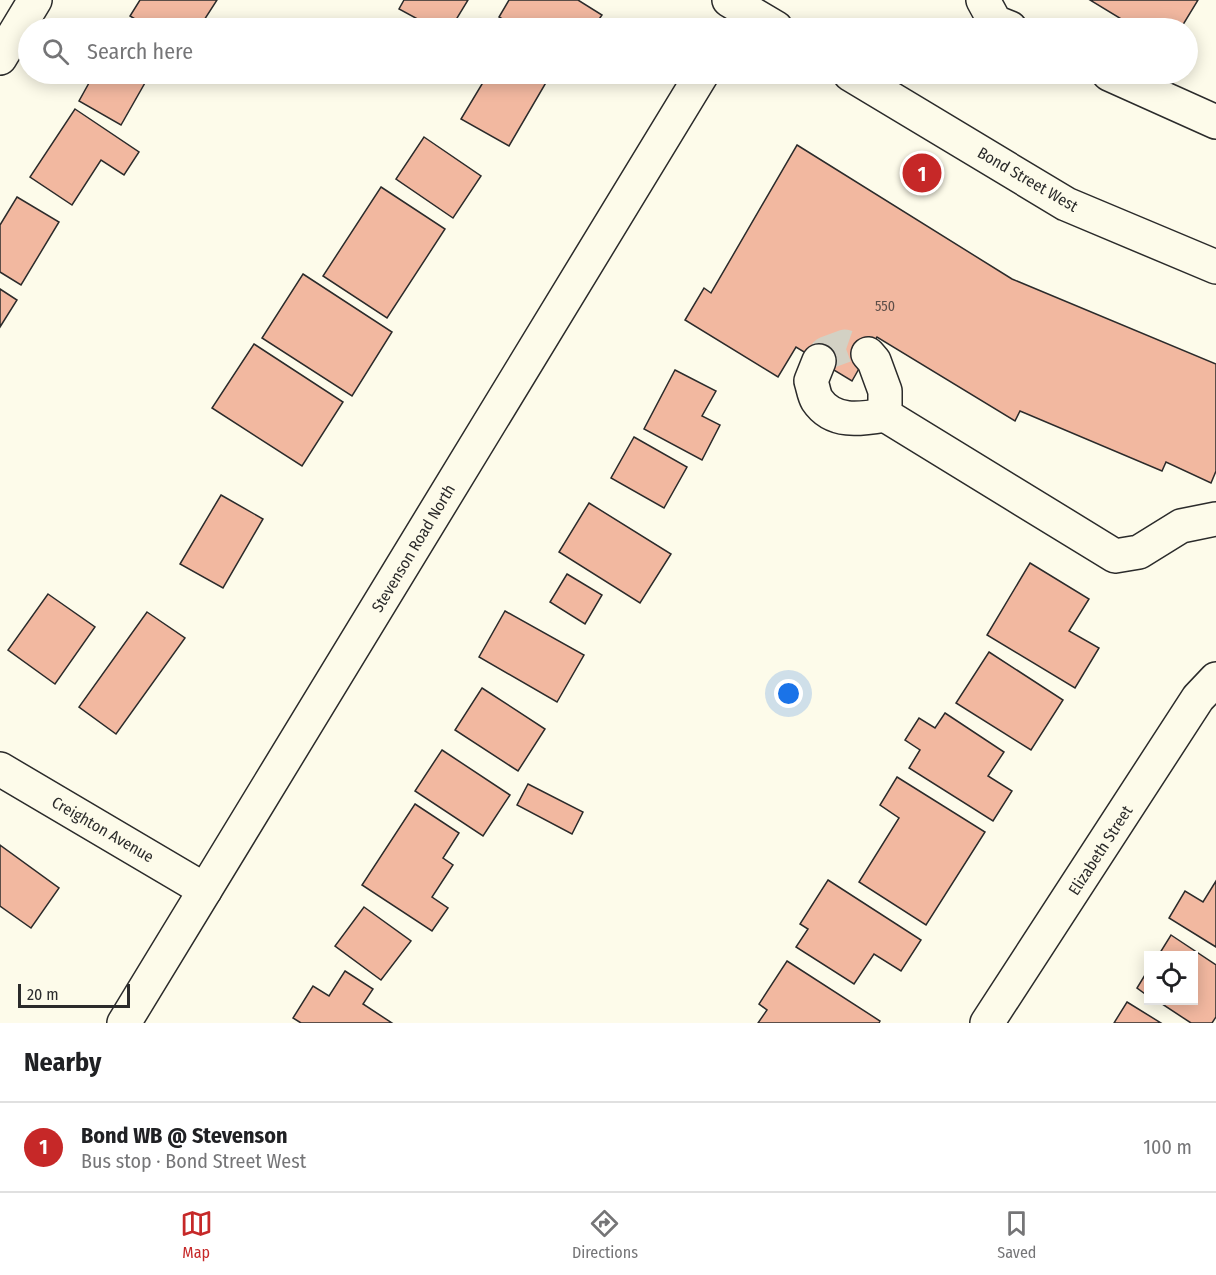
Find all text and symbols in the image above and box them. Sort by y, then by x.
search box [18,18,1198,84]
icon: search [39,35,72,68]
text: Search here [87,38,193,65]
street label: Bond Street West [974,143,1082,216]
pin: 1 [902,150,942,195]
house number: 550 [875,298,895,315]
street label: Stevenson Road North [368,481,459,616]
your location [774,679,803,708]
street label: Creighton Avenue [48,793,157,866]
street label: Elizabeth Street [1064,801,1137,899]
map controls [1144,951,1198,1005]
button: locate [1144,951,1198,1005]
scale bar [18,981,130,1008]
text: 20 m [27,985,58,1004]
text: Nearby [24,1047,101,1078]
text: Bond WB @ Stevenson [81,1122,287,1149]
text: 1 [39,1135,48,1159]
text: 100 m [1143,1135,1192,1159]
text: Bus stop · Bond Street West [81,1149,306,1173]
tab: Map [180,1207,213,1262]
tab: Directions [572,1207,638,1262]
tab: Saved [997,1207,1036,1262]

